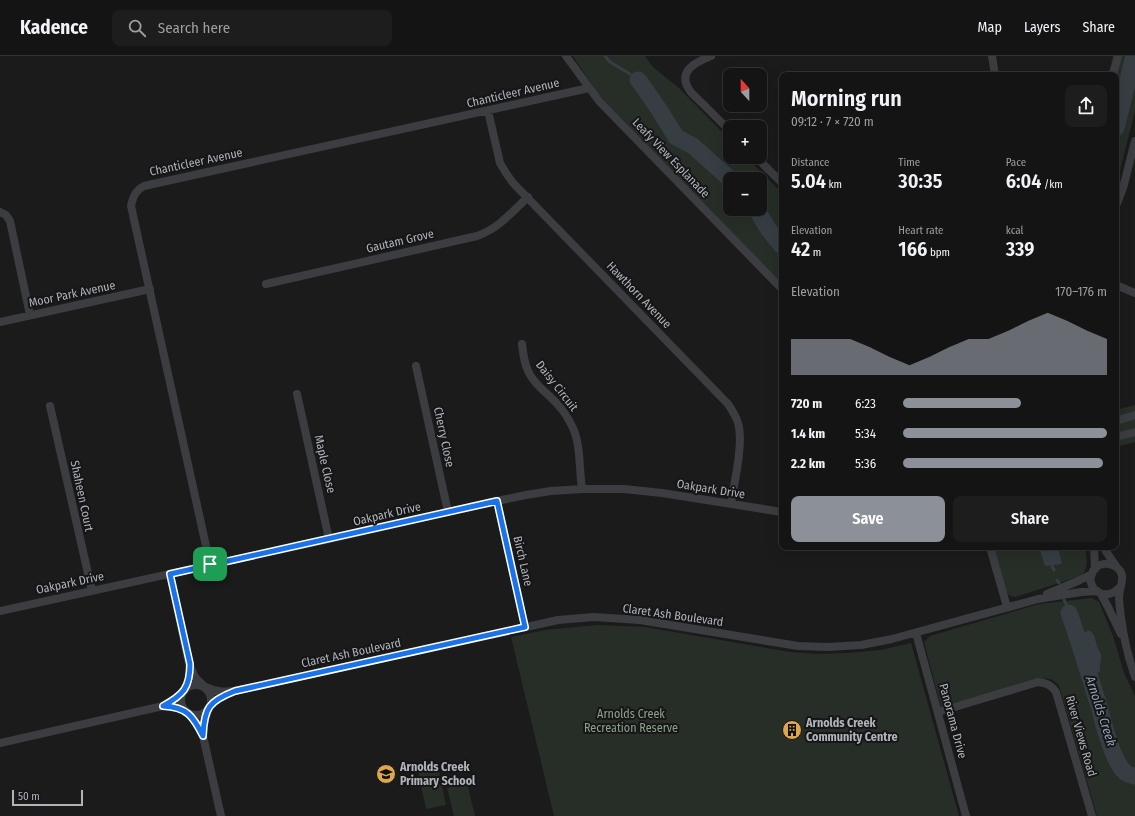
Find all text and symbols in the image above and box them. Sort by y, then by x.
search box [112,10,392,46]
text: Kadence [20,16,88,39]
icon: search [126,17,148,39]
text: Search here [158,19,230,37]
text: Map [978,19,1002,36]
text: Layers [1024,19,1060,36]
text: Share [1082,19,1115,36]
north arrow [723,68,767,112]
map controls [723,68,767,216]
street label: Chanticleer Avenue [465,76,561,110]
text: Morning run [791,85,902,112]
button: share [1065,85,1107,127]
text: 09:12 · 7 × 720 m [791,114,874,129]
street label: Leafy View Esplanade [630,115,713,201]
button: + [723,120,767,164]
street label: Chanticleer Avenue [148,145,244,179]
text: Distance [791,156,830,169]
text: Time [898,156,920,169]
text: Pace [1006,156,1026,169]
text: 5.04 [791,169,826,193]
text: 30:35 [898,169,942,193]
text: 6:04 [1006,169,1041,193]
button: − [723,172,767,216]
text: km [826,178,842,191]
text: /km [1041,178,1063,191]
text: Elevation [791,224,832,237]
text: Heart rate [898,224,944,237]
text: kcal [1006,224,1023,237]
street label: Gautam Grove [365,226,435,256]
text: 42 [791,237,810,261]
text: 166 [898,237,927,261]
text: 339 [1006,237,1034,261]
text: m [810,246,821,259]
text: bpm [927,246,950,259]
street label: Hawthorn Avenue [604,259,674,331]
street label: Moor Park Avenue [27,278,117,310]
text: Elevation [791,284,840,299]
text: 170–176 m [1055,284,1107,299]
street label: Daisy Circuit [533,358,581,414]
text: 720 m [791,396,822,411]
text: 6:23 [855,396,876,411]
street label: Cherry Close [431,406,457,468]
text: 1.4 km [791,426,825,441]
text: 5:34 [855,426,876,441]
street label: Maple Close [312,434,338,494]
text: 2.2 km [791,456,825,471]
text: 5:36 [855,456,876,471]
street label: Shaheen Court [68,459,96,533]
street label: Oakpark Drive [676,477,746,501]
button: Save [791,496,945,542]
button: Share [953,496,1107,542]
street label: Oakpark Drive [352,499,422,529]
street label: Birch Lane [510,535,536,588]
pin [193,547,227,581]
icon: arrive [199,553,221,575]
street label: Oakpark Drive [35,569,105,597]
street label: Claret Ash Boulevard [622,601,724,629]
street label: Claret Ash Boulevard [300,636,402,670]
water label: Arnolds Creek [1082,673,1120,748]
street label: Panorama Drive [936,682,970,760]
street label: River Views Road [1063,694,1099,778]
park label: Arnolds Creek Recreation Reserve [584,707,678,735]
place label: Arnolds Creek Community Centre [805,716,898,744]
building icon: Arnolds Creek Community Centre [781,719,803,741]
place label: Arnolds Creek Primary School [399,760,476,788]
school or university icon: Arnolds Creek Primary School [375,763,397,785]
scale bar [12,788,83,807]
text: 50 m [18,790,40,803]

